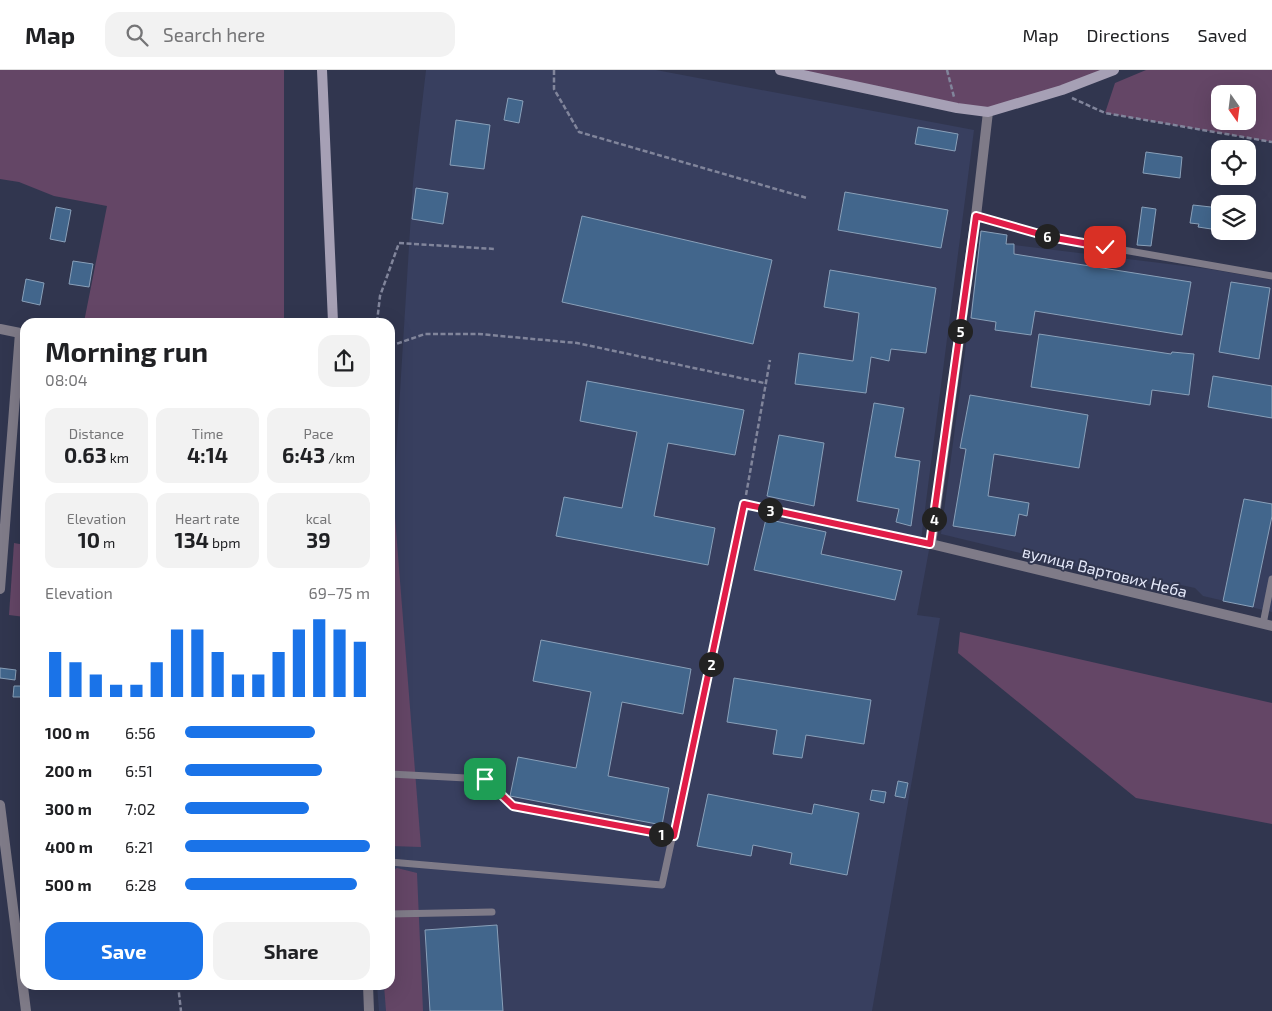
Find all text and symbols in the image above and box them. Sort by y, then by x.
search box [105,12,455,57]
text: Map [25,20,75,49]
icon: search [123,21,151,49]
text: Search here [163,23,265,46]
text: Map [1022,24,1059,46]
text: Directions [1087,24,1170,46]
text: Saved [1198,24,1247,46]
north arrow [1211,85,1256,130]
map controls [1211,85,1256,240]
button: locate [1211,140,1256,185]
button: layers [1211,195,1256,240]
pin: 6 [1034,224,1060,248]
pin [1084,226,1126,268]
text: 6 [1043,228,1052,245]
icon: check [1091,233,1119,261]
pin: 5 [948,318,972,344]
text: 5 [957,323,964,340]
text: Morning run [45,334,208,368]
button: share [318,335,370,387]
text: 08:04 [45,370,88,389]
text: Distance [69,425,124,442]
text: Time [192,425,223,442]
text: Pace [303,425,334,442]
text: 0.63 [64,442,107,467]
text: 4:14 [187,442,228,467]
text: 6:43 [282,442,325,467]
text: km [107,449,129,466]
text: /km [325,449,355,466]
pin: 3 [758,498,782,522]
text: 3 [767,502,774,519]
pin: 4 [922,506,946,532]
text: Elevation [67,510,126,527]
text: Heart rate [175,510,240,527]
text: kcal [306,510,331,527]
text: 4 [930,511,939,528]
text: 10 [78,527,100,552]
text: 134 [175,527,209,552]
text: 39 [306,527,331,552]
text: m [100,534,115,551]
text: bpm [209,534,240,551]
street label: вулиця Вартових Неба [1020,541,1190,602]
text: Elevation [45,583,113,602]
text: 69–75 m [309,583,370,602]
pin: 2 [698,652,724,676]
text: 2 [707,656,716,673]
text: 100 m [45,723,90,742]
text: 6:56 [125,723,156,742]
pin [464,758,506,800]
text: 200 m [45,761,92,780]
text: 6:51 [125,761,153,780]
icon: arrive [471,765,499,793]
text: 300 m [45,799,92,818]
text: 7:02 [125,799,156,818]
pin: 1 [648,822,674,846]
text: 1 [658,826,665,843]
text: 400 m [45,837,93,856]
text: 6:21 [125,837,153,856]
text: 500 m [45,875,92,894]
text: 6:28 [125,875,157,894]
button: Save [45,922,203,980]
button: Share [213,922,370,980]

